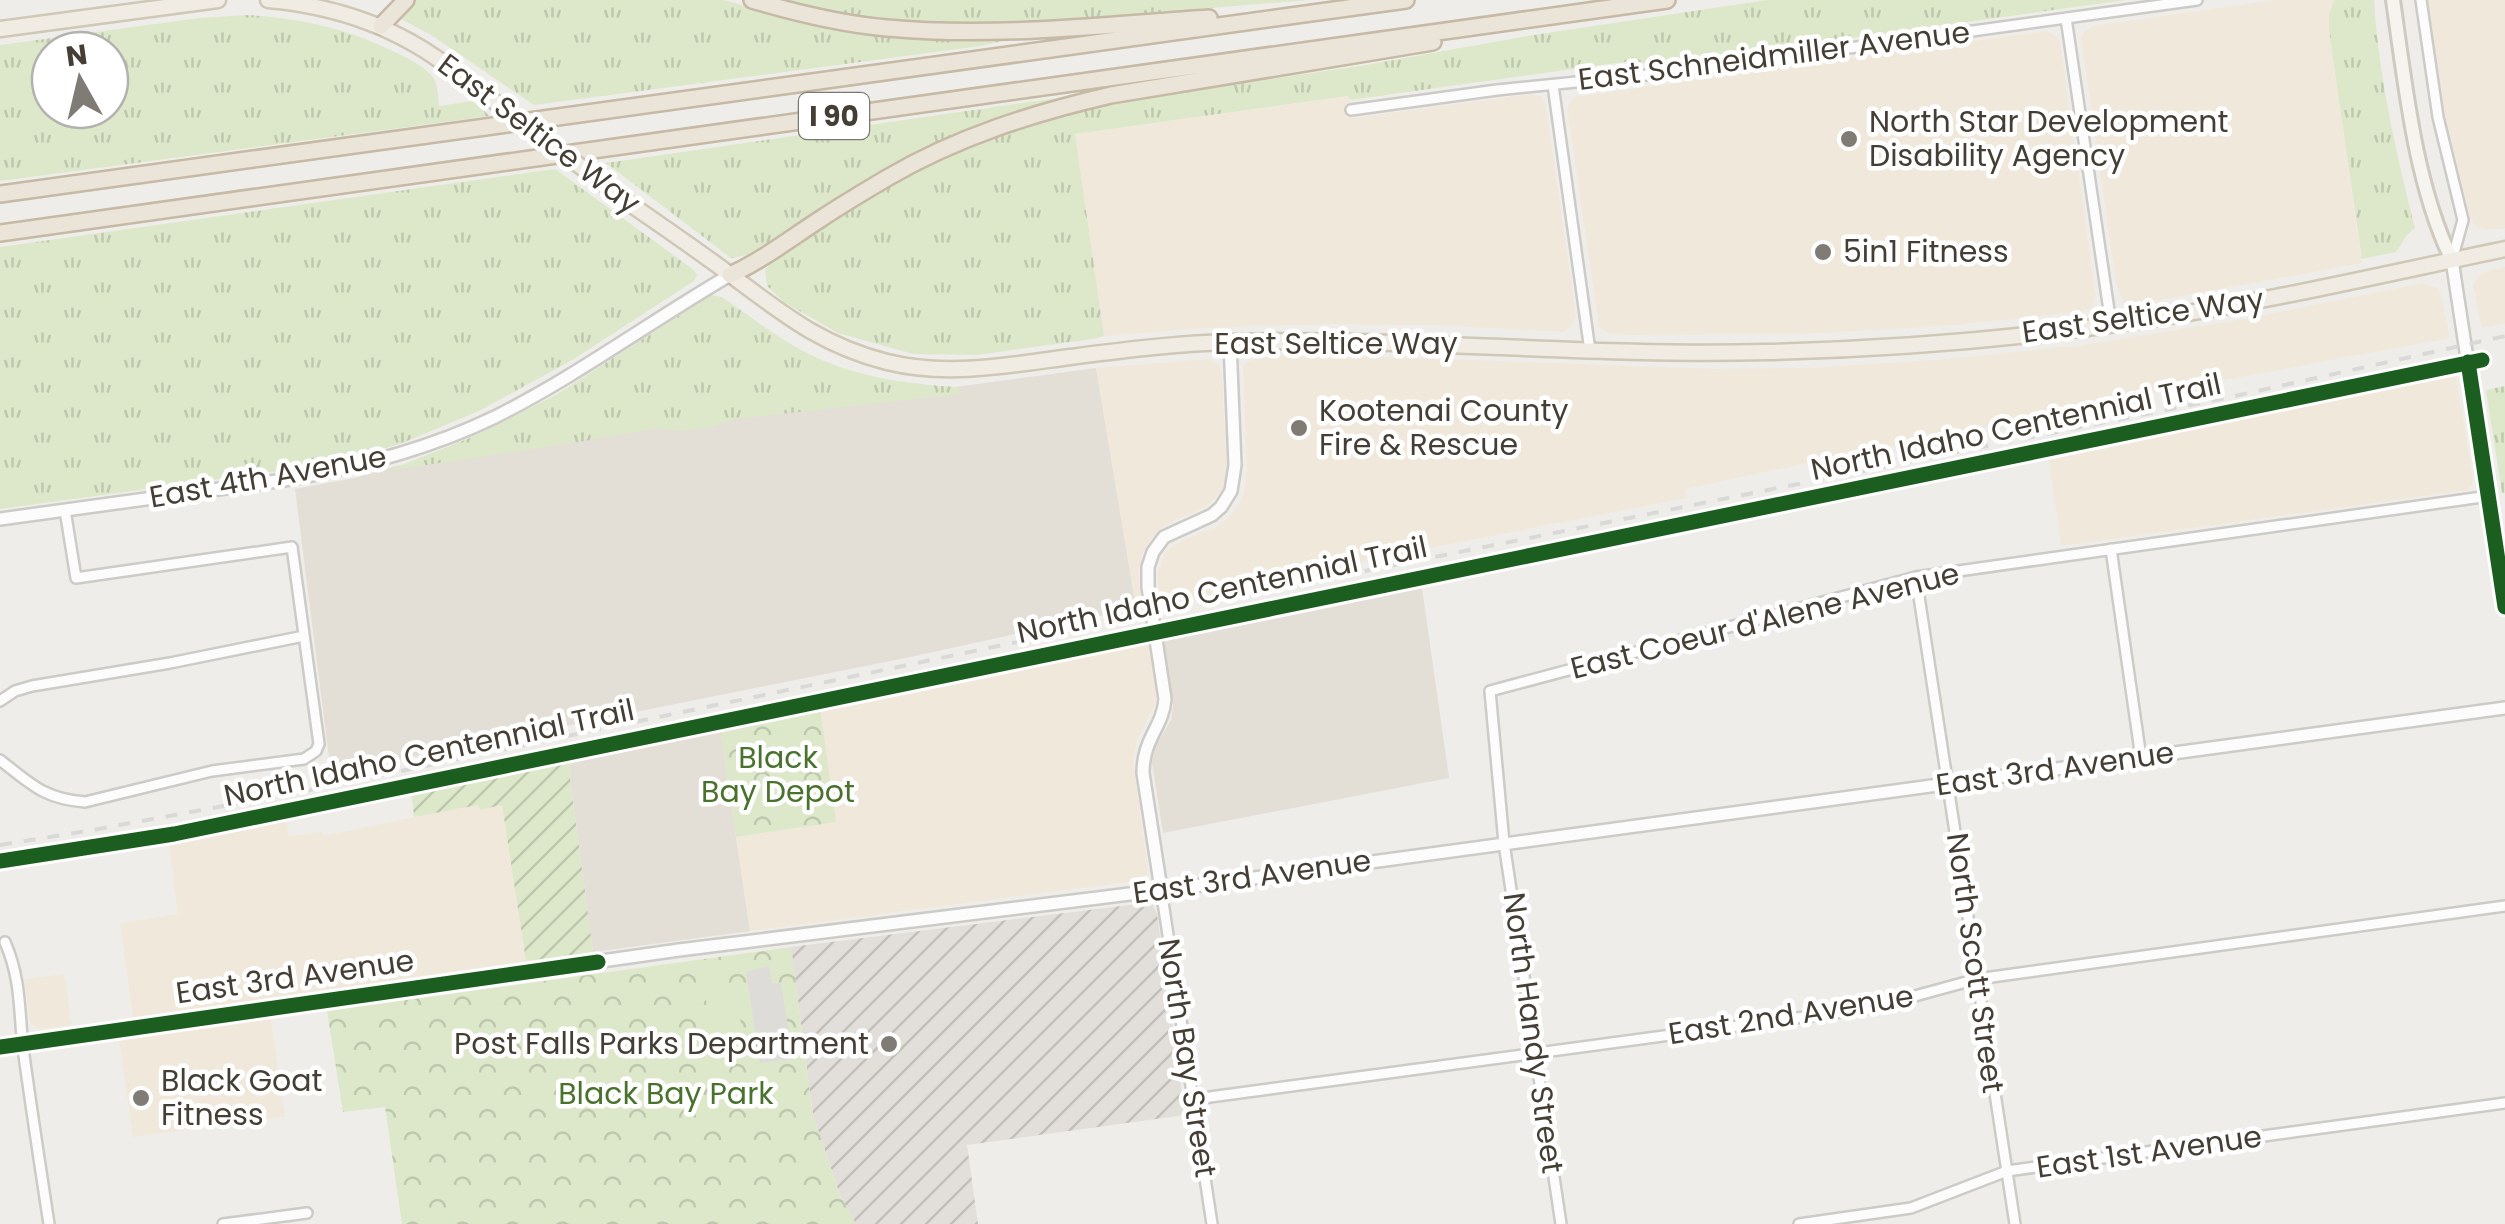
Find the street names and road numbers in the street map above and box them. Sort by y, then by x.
street label: East Schneidmiller Avenue [1576,10,1972,101]
street label: East Seltice Way [429,43,650,224]
road number: I 90 [799,93,869,139]
street label: East Seltice Way [2019,277,2267,354]
street label: East Seltice Way [1214,322,1458,365]
street label: North Idaho Centennial Trail [1807,362,2225,491]
street label: East 4th Avenue [146,435,390,519]
street label: North Idaho Centennial Trail [1013,525,1431,654]
street label: East Coeur d'Alene Avenue [1566,551,1964,690]
street label: North Idaho Centennial Trail [220,688,638,817]
street label: East 3rd Avenue [1933,731,2177,807]
street label: North Scott Street [1936,830,2015,1096]
street label: East 3rd Avenue [1130,839,1374,915]
street label: North Handy Street [1493,890,1574,1176]
street label: North Bay Street [1147,936,1228,1180]
street label: East 3rd Avenue [173,939,417,1015]
street label: East 2nd Avenue [1665,974,1917,1055]
street label: East 1st Avenue [2033,1114,2264,1189]

